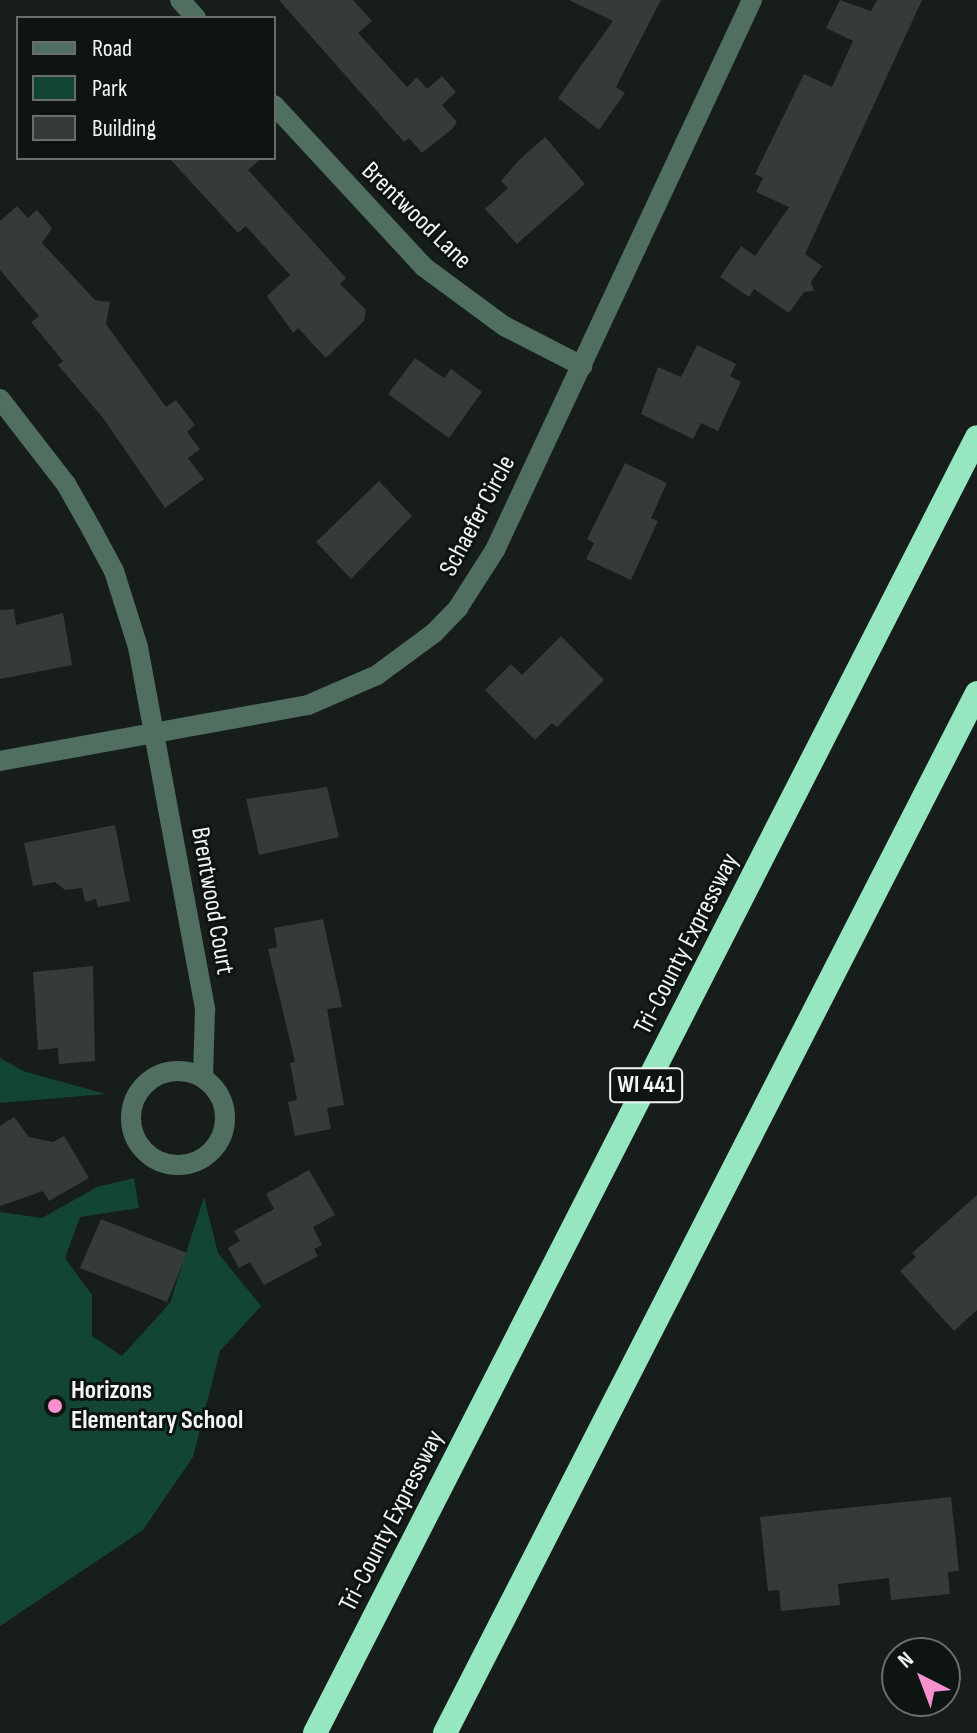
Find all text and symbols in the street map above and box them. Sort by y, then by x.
legend [16,16,276,160]
text: Road [92,34,132,63]
text: Park [92,74,127,103]
text: Building [92,114,156,143]
street label: Brentwood Lane [355,156,477,276]
street label: Schaefer Circle [433,450,523,582]
street label: Brentwood Court [184,825,240,977]
street label: Tri-County Expressway [628,848,746,1040]
road number: WI 441 [608,1065,684,1105]
place label: Horizons Elementary School [71,1375,243,1436]
marker: Horizons Elementary School [46,1397,64,1415]
street label: Tri-County Expressway [333,1425,451,1617]
north arrow [881,1637,961,1717]
text: N [893,1646,919,1674]

